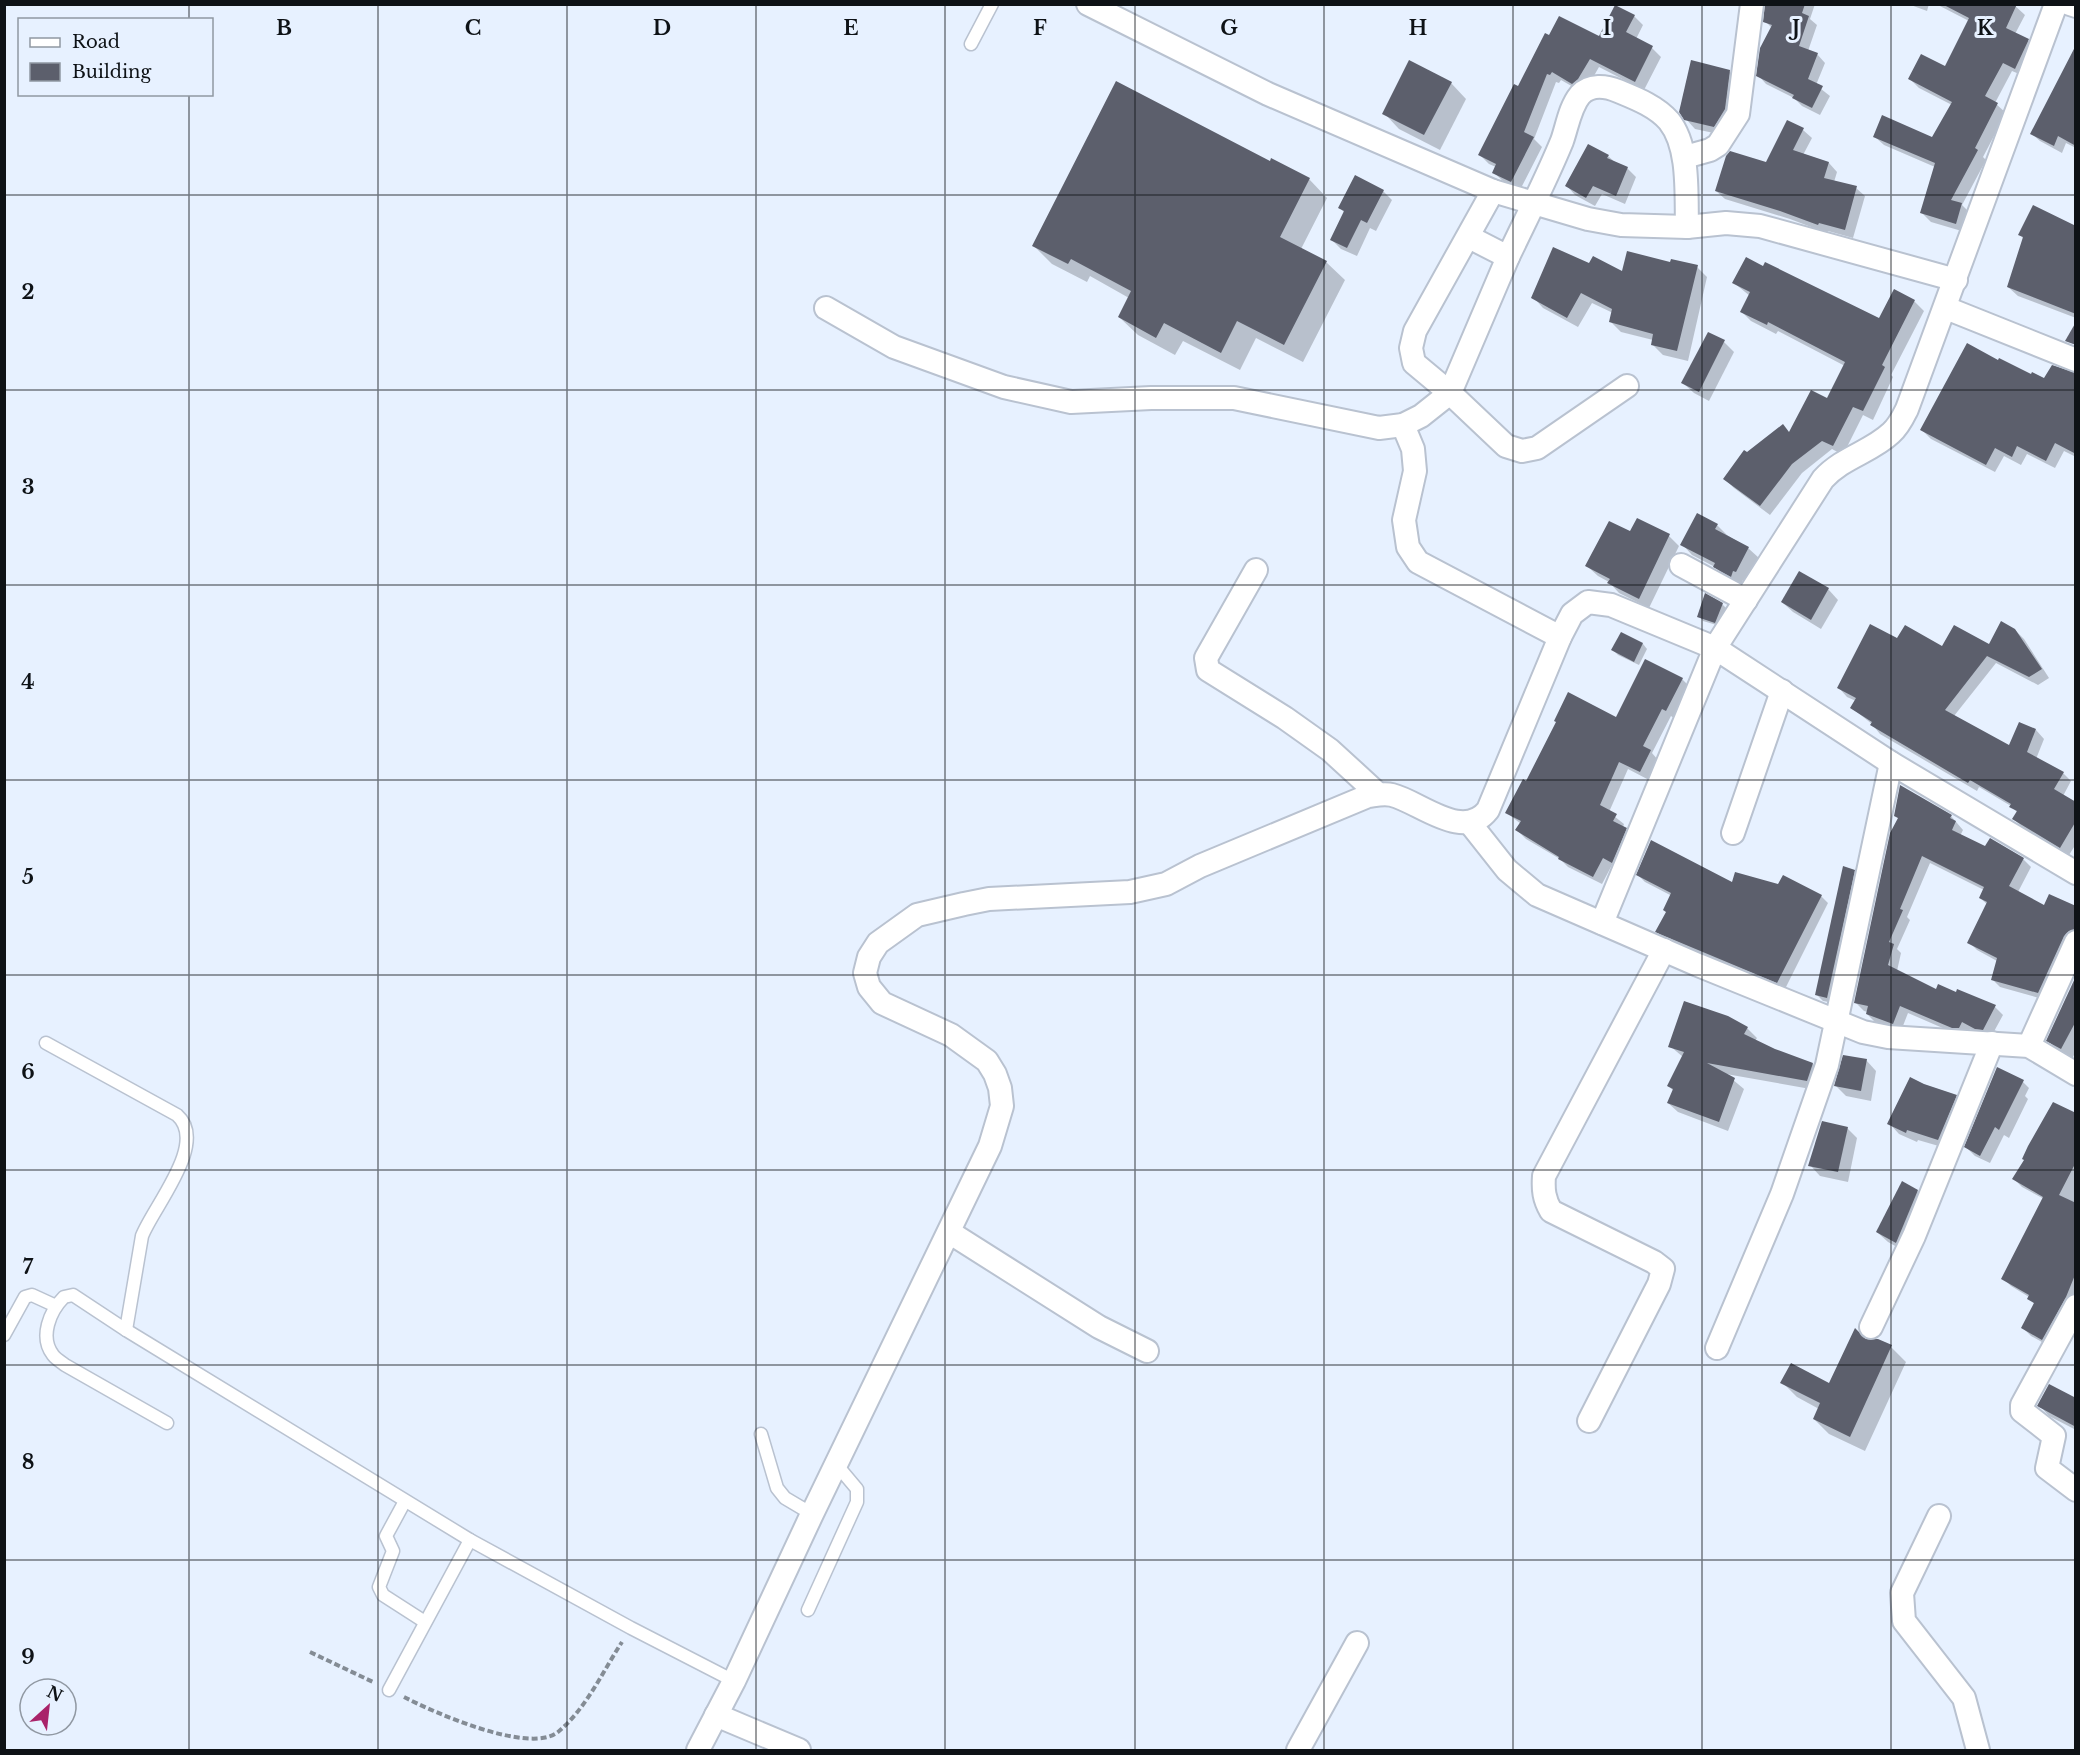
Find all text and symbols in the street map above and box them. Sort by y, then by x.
text: B [276,16,292,40]
text: C [465,16,481,40]
text: D [653,16,671,40]
text: E [843,16,859,40]
text: F [1033,16,1047,40]
text: G [1220,16,1238,40]
text: H [1409,16,1428,40]
text: I [1603,16,1611,40]
text: J [1788,16,1800,40]
text: K [1977,16,1994,40]
legend [18,18,213,96]
text: Road [72,31,120,53]
text: Building [72,61,151,83]
text: 2 [21,280,35,304]
text: 3 [22,475,34,499]
text: 4 [21,670,35,694]
text: 5 [22,865,34,889]
text: 6 [21,1060,35,1084]
text: 7 [23,1255,34,1279]
text: 8 [22,1450,34,1474]
text: 9 [21,1645,35,1669]
north arrow [18,1677,78,1737]
text: N [44,1681,66,1706]

